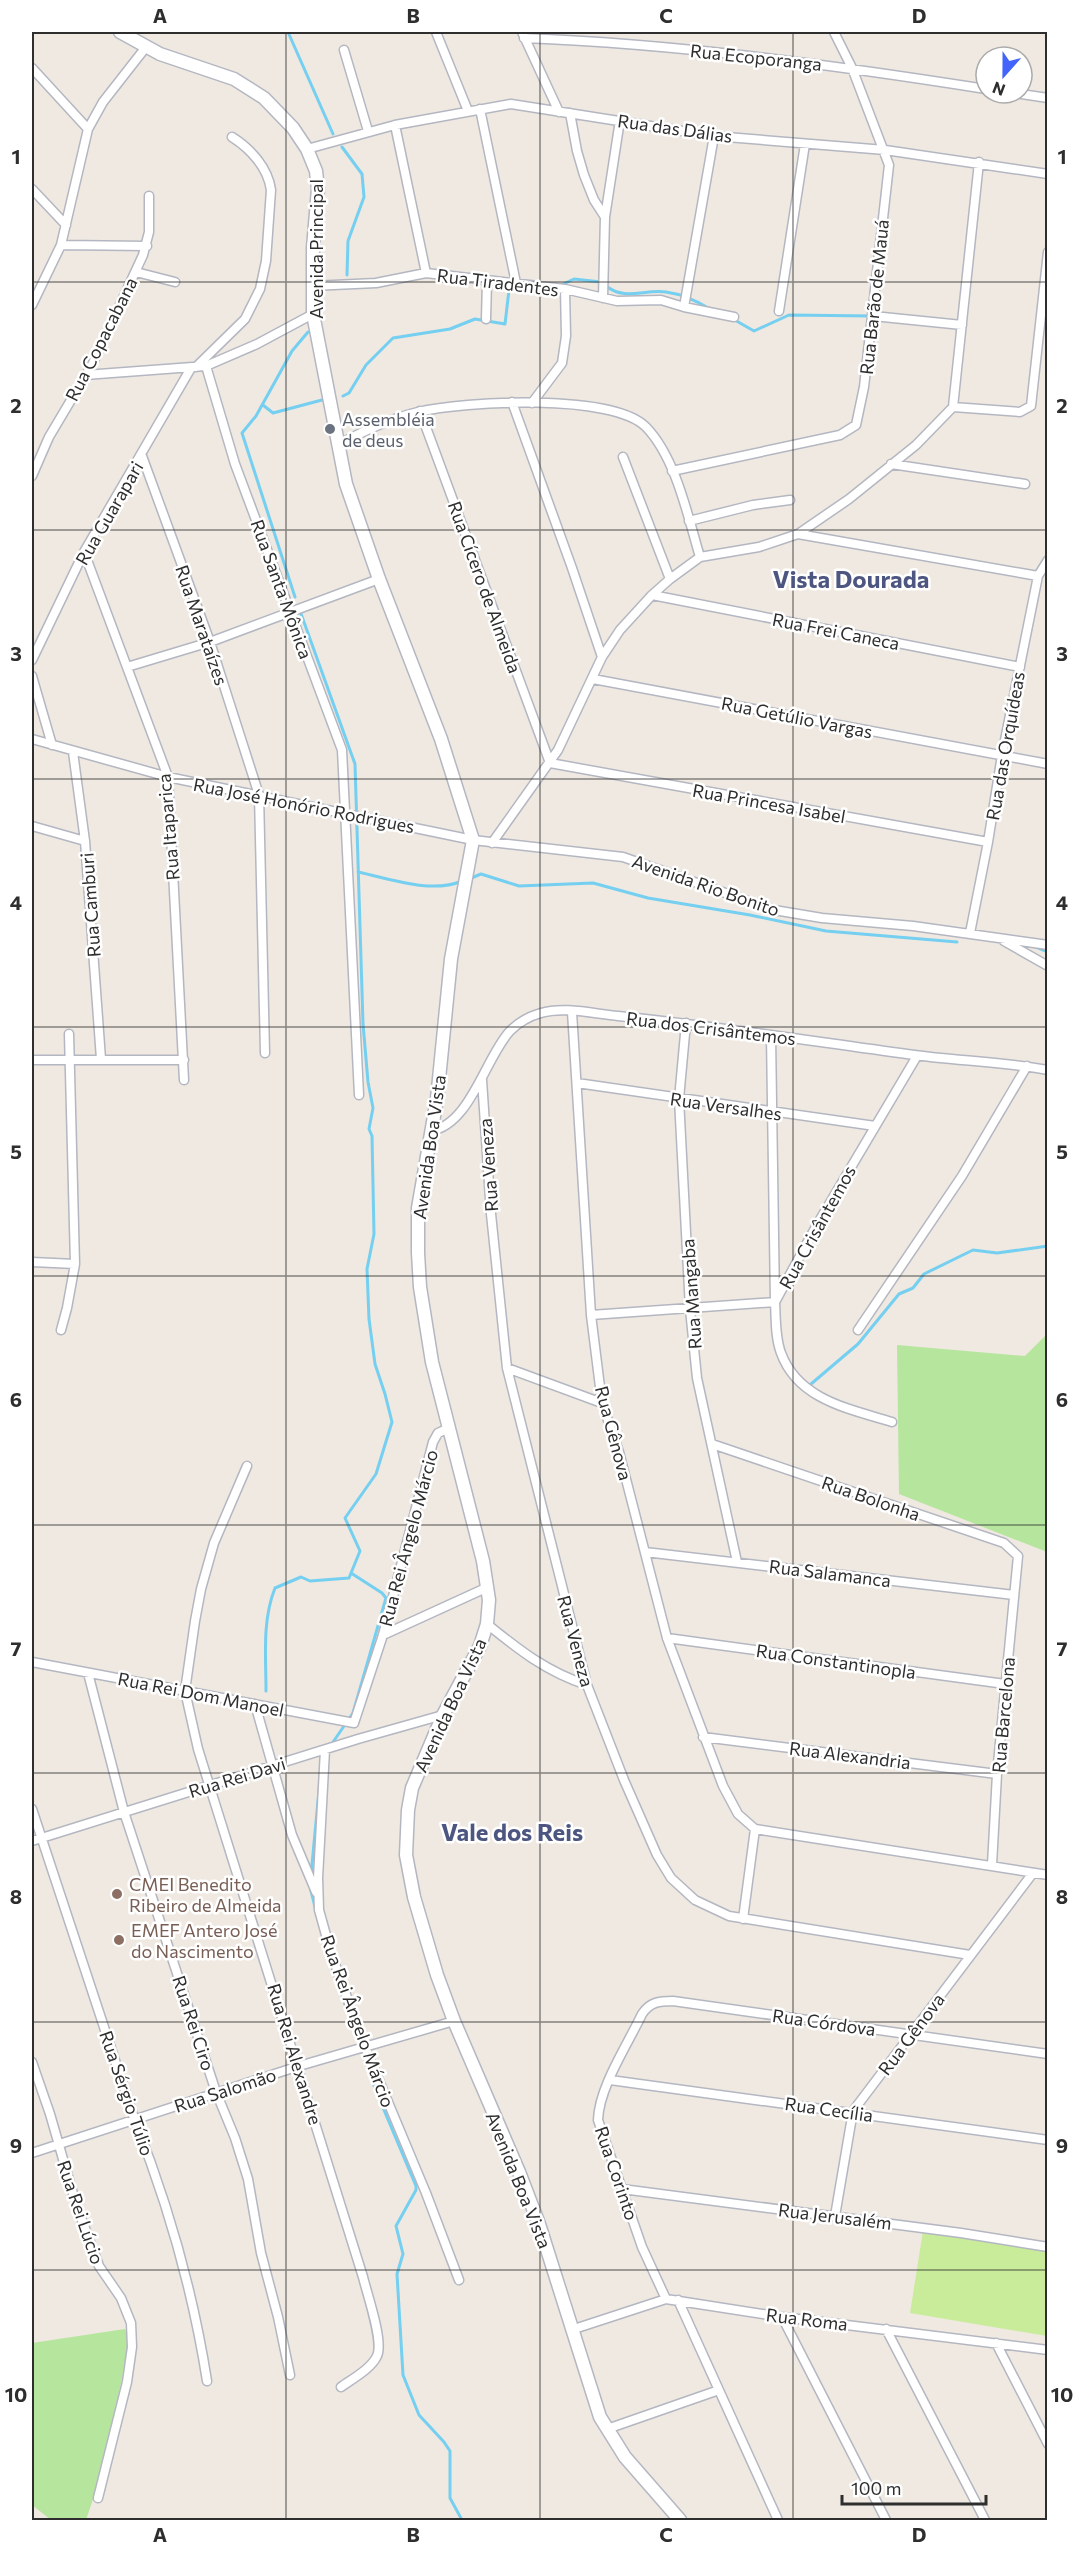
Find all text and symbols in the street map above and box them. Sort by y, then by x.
text: A [153,3,167,27]
text: B [406,3,420,27]
text: C [659,3,673,27]
text: D [912,3,926,27]
street label: Rua Ecoporanga [689,39,823,75]
north arrow [974,45,1034,105]
text: N [989,78,1007,100]
street label: Rua das Dálias [616,109,734,147]
text: 1 [11,144,21,168]
text: 1 [1057,144,1067,168]
street label: Avenida Principal [305,179,327,319]
street label: Rua Barão de Mauá [855,218,893,376]
street label: Rua Tiradentes [436,264,560,300]
street label: Rua Copacabana [60,273,142,405]
text: 2 [10,393,22,417]
text: 2 [1056,393,1068,417]
place label: Assembléia de deus [342,408,435,451]
marker: Assembléia de deus [323,422,337,436]
street label: Rua Guarapari [71,457,147,569]
street label: Rua Cícero de Almeida [444,498,526,676]
street label: Rua Santa Mônica [247,516,317,662]
street label: Rua Marataízes [171,562,233,688]
district label: Vista Dourada [773,564,929,593]
street label: Rua Frei Caneca [770,608,902,654]
text: 3 [10,641,22,665]
text: 3 [1056,641,1068,665]
street label: Rua das Orquídeas [981,670,1029,822]
street label: Rua Getúlio Vargas [720,692,874,742]
street label: Rua Itaparica [152,773,184,881]
street label: Rua José Honório Rodrigues [191,773,417,837]
street label: Rua Princesa Isabel [691,779,847,827]
street label: Avenida Rio Bonito [629,849,783,921]
street label: Rua Camburi [75,852,105,958]
text: 4 [10,890,22,914]
text: 4 [1056,890,1068,914]
street label: Rua dos Crisântemos [625,1007,797,1049]
street label: Avenida Boa Vista [408,1073,450,1221]
street label: Rua Versalhes [669,1087,783,1125]
street label: Rua Veneza [474,1118,502,1212]
text: 5 [10,1139,22,1163]
text: 5 [1056,1139,1068,1163]
street label: Rua Crisântemos [774,1161,860,1293]
street label: Rua Mangaba [676,1238,706,1350]
street label: Rua Gênova [591,1383,637,1483]
text: 6 [10,1387,22,1411]
text: 6 [1056,1387,1068,1411]
street label: Rua Rei Ângelo Márcio [374,1447,442,1629]
street label: Rua Bolonha [819,1471,923,1525]
street label: Rua Salamanca [768,1555,892,1591]
street label: Rua Veneza [553,1593,599,1689]
street label: Avenida Boa Vista [409,1634,491,1776]
text: 7 [11,1636,22,1660]
text: 7 [1057,1636,1068,1660]
street label: Rua Constantinopla [755,1639,917,1683]
street label: Rua Barcelona [987,1656,1019,1774]
street label: Rua Rei Dom Manoel [116,1667,286,1721]
street label: Rua Alexandria [788,1737,912,1773]
street label: Rua Rei Davi [186,1752,288,1802]
district label: Vale dos Reis [441,1817,583,1846]
place label: CMEI Benedito Ribeiro de Almeida [129,1873,282,1916]
text: 8 [10,1884,22,1908]
text: 8 [1056,1884,1068,1908]
marker: CMEI Benedito Ribeiro de Almeida [110,1887,124,1901]
place label: EMEF Antero José do Nascimento [131,1919,277,1962]
street label: Rua Rei Ângelo Márcio [317,1932,399,2110]
marker: EMEF Antero José do Nascimento [112,1933,126,1947]
street label: Rua Rei Ciro [168,1973,220,2073]
street label: Rua Rei Alexandre [263,1981,327,2127]
street label: Rua Gênova [873,1989,949,2079]
street label: Rua Córdova [771,2004,877,2040]
street label: Rua Sérgio Túlio [95,2028,159,2158]
street label: Rua Salomão [171,2063,279,2117]
street label: Rua Cecília [783,2092,875,2126]
street label: Avenida Boa Vista [482,2108,556,2252]
street label: Rua Corinto [591,2123,643,2223]
text: 9 [10,2133,22,2157]
text: 9 [1056,2133,1068,2157]
street label: Rua Rei Lúcio [53,2157,109,2267]
street label: Rua Jerusalém [777,2198,893,2234]
street label: Rua Roma [765,2303,849,2335]
text: 10 [5,2382,27,2406]
text: 10 [1051,2382,1073,2406]
scale bar [842,2468,986,2506]
text: 100 m [851,2477,901,2499]
text: A [153,2522,167,2546]
text: B [406,2522,420,2546]
text: C [659,2522,673,2546]
text: D [912,2522,926,2546]

